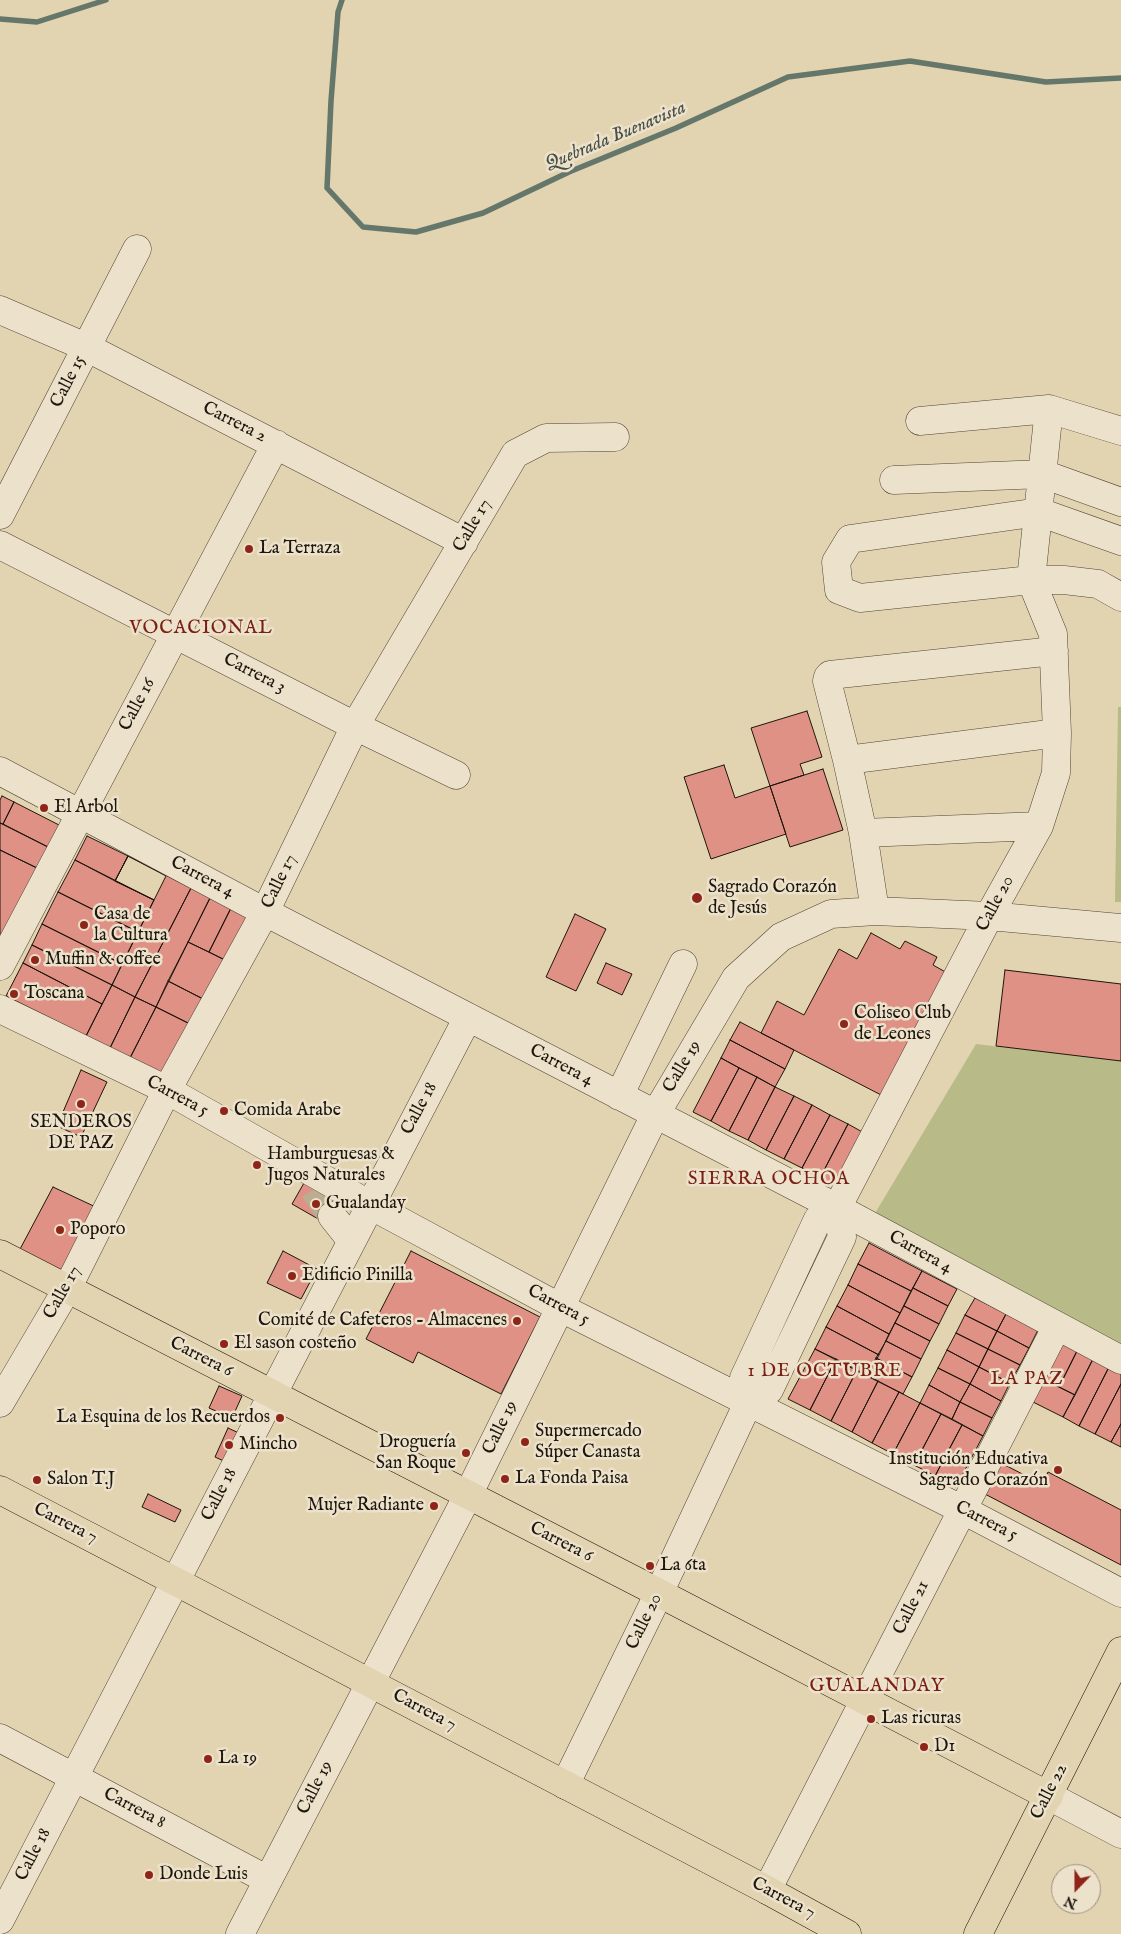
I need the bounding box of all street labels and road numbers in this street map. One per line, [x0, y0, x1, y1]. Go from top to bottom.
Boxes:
street label: Calle 15 [47, 352, 91, 412]
street label: Carrera 2 [198, 398, 270, 448]
street label: Calle 17 [449, 496, 497, 556]
street label: Carrera 3 [219, 649, 289, 699]
street label: Calle 16 [115, 675, 161, 735]
street label: Calle 17 [258, 851, 302, 913]
street label: Carrera 4 [166, 852, 238, 904]
street label: Calle 20 [972, 872, 1020, 936]
street label: Calle 19 [659, 1037, 707, 1097]
street label: Carrera 4 [525, 1040, 597, 1092]
street label: Carrera 5 [142, 1072, 212, 1122]
street label: Calle 18 [397, 1079, 443, 1139]
street label: Carrera 4 [884, 1227, 956, 1279]
street label: Calle 17 [40, 1263, 86, 1323]
street label: Carrera 5 [523, 1281, 593, 1331]
street label: Carrera 6 [166, 1333, 236, 1383]
street label: Calle 19 [479, 1398, 523, 1458]
street label: Calle 18 [198, 1465, 242, 1525]
street label: Carrera 5 [951, 1497, 1021, 1547]
street label: Carrera 7 [29, 1499, 101, 1549]
street label: Carrera 6 [526, 1518, 596, 1568]
street label: Calle 21 [889, 1577, 935, 1639]
street label: Calle 20 [622, 1590, 668, 1654]
street label: Carrera 7 [389, 1685, 459, 1737]
street label: Calle 19 [293, 1758, 339, 1818]
street label: Calle 22 [1027, 1761, 1073, 1823]
street label: Carrera 8 [99, 1784, 169, 1834]
street label: Calle 18 [12, 1825, 56, 1885]
street label: Carrera 7 [748, 1873, 818, 1925]

